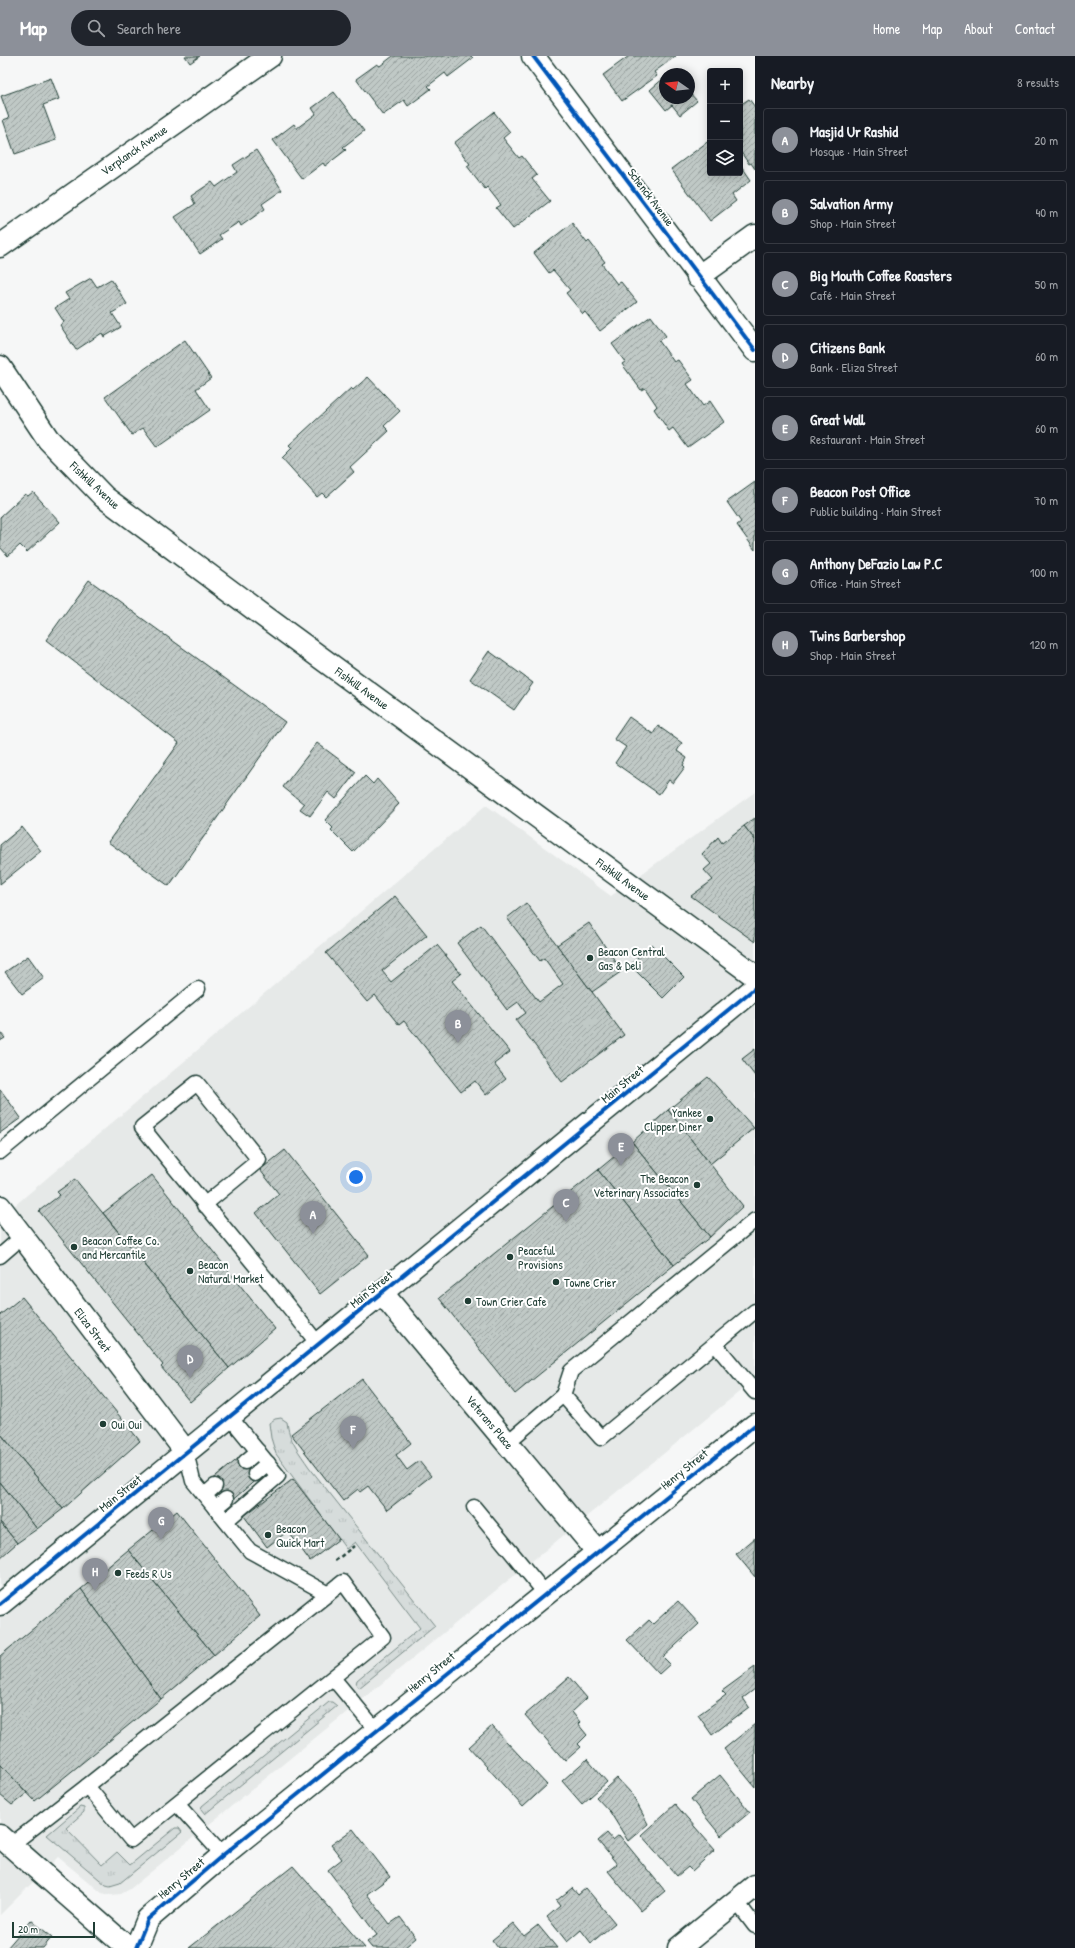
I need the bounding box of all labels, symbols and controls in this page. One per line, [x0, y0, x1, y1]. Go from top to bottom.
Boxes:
search box [71, 10, 351, 46]
text: Map [20, 15, 47, 41]
icon: search [85, 17, 107, 39]
text: Search here [117, 18, 181, 39]
text: Home [873, 19, 900, 38]
text: Map [922, 19, 942, 38]
text: About [964, 19, 993, 38]
text: Contact [1015, 19, 1055, 38]
north arrow [659, 68, 695, 104]
map controls [707, 68, 743, 176]
button: + [707, 68, 743, 104]
text: Nearby [771, 71, 814, 94]
text: 8 results [1017, 73, 1059, 91]
button: − [707, 104, 743, 140]
street label: Verplanck Avenue [97, 121, 171, 179]
text: Masjid Ur Rashid [810, 121, 898, 142]
text: A [782, 131, 788, 149]
text: 20 m [1034, 131, 1058, 149]
button: layers [707, 140, 743, 176]
text: Mosque · Main Street [810, 142, 908, 160]
street label: Schenck Avenue [624, 165, 678, 230]
text: Salvation Army [810, 193, 893, 214]
text: B [782, 203, 788, 221]
text: 40 m [1035, 203, 1058, 221]
text: Shop · Main Street [810, 214, 896, 232]
text: Big Mouth Coffee Roasters [810, 265, 952, 286]
text: C [781, 275, 789, 293]
text: 50 m [1035, 275, 1058, 293]
text: Café · Main Street [810, 286, 896, 304]
text: Citizens Bank [810, 337, 885, 358]
text: D [782, 347, 788, 365]
text: 60 m [1035, 347, 1058, 365]
text: Bank · Eliza Street [810, 358, 898, 376]
text: Great Wall [810, 409, 865, 430]
text: E [782, 419, 788, 437]
text: 60 m [1035, 419, 1058, 437]
text: Restaurant · Main Street [810, 430, 925, 448]
street label: Fishkill Avenue [65, 457, 124, 513]
text: Beacon Post Office [810, 481, 911, 502]
text: F [783, 491, 787, 509]
text: 70 m [1034, 491, 1058, 509]
text: Public building · Main Street [810, 502, 941, 520]
text: Anthony DeFazio Law P.C [810, 553, 943, 574]
text: G [782, 563, 788, 581]
text: 100 m [1030, 563, 1058, 581]
text: Office · Main Street [810, 574, 901, 592]
text: Twins Barbershop [810, 625, 905, 646]
text: H [782, 635, 788, 653]
text: 120 m [1030, 635, 1058, 653]
text: Shop · Main Street [810, 646, 896, 664]
street label: Fishkill Avenue [331, 662, 393, 713]
street label: Fishkill Avenue [592, 853, 654, 904]
place label: Beacon Central Gas & Deli [598, 943, 665, 974]
marker: Beacon Central Gas & Deli [585, 953, 595, 963]
pin: B [445, 1010, 471, 1043]
street label: Main Street [597, 1061, 648, 1107]
place label: Yankee Clipper Diner [644, 1104, 702, 1135]
marker: Yankee Clipper Diner [705, 1114, 715, 1124]
pin: E [608, 1133, 634, 1166]
your location [346, 1167, 366, 1187]
place label: The Beacon Veterinary Associates [593, 1170, 689, 1201]
marker: The Beacon Veterinary Associates [692, 1180, 702, 1190]
pin: C [553, 1189, 579, 1222]
pin: A [300, 1201, 326, 1234]
place label: Beacon Coffee Co. and Mercantile [82, 1232, 159, 1263]
marker: Beacon Coffee Co. and Mercantile [69, 1242, 79, 1252]
place label: Peaceful Provisions [518, 1242, 563, 1273]
marker: Peaceful Provisions [505, 1252, 515, 1262]
place label: Beacon Natural Market [198, 1256, 265, 1287]
marker: Beacon Natural Market [185, 1266, 195, 1276]
street label: Main Street [346, 1266, 397, 1312]
place label: Towne Crier [564, 1274, 617, 1291]
marker: Towne Crier [551, 1277, 561, 1287]
place label: Town Crier Cafe [476, 1293, 547, 1310]
marker: Town Crier Cafe [463, 1296, 473, 1306]
street label: Eliza Street [71, 1304, 116, 1356]
pin: D [177, 1345, 203, 1378]
street label: Veterans Place [462, 1391, 518, 1453]
place label: Oui Oui [111, 1416, 142, 1433]
pin: F [340, 1416, 366, 1449]
marker: Oui Oui [98, 1419, 108, 1429]
street label: Henry Street [657, 1444, 712, 1493]
street label: Main Street [95, 1470, 146, 1516]
pin: G [148, 1507, 174, 1540]
place label: Beacon Quick Mart [276, 1520, 325, 1551]
marker: Beacon Quick Mart [263, 1530, 273, 1540]
pin: H [82, 1558, 108, 1591]
place label: Feeds R Us [125, 1565, 172, 1582]
marker: Feeds R Us [113, 1568, 123, 1578]
street label: Henry Street [404, 1647, 459, 1696]
street label: Henry Street [154, 1853, 209, 1903]
scale bar [12, 1920, 95, 1939]
text: 20 m [18, 1922, 38, 1936]

